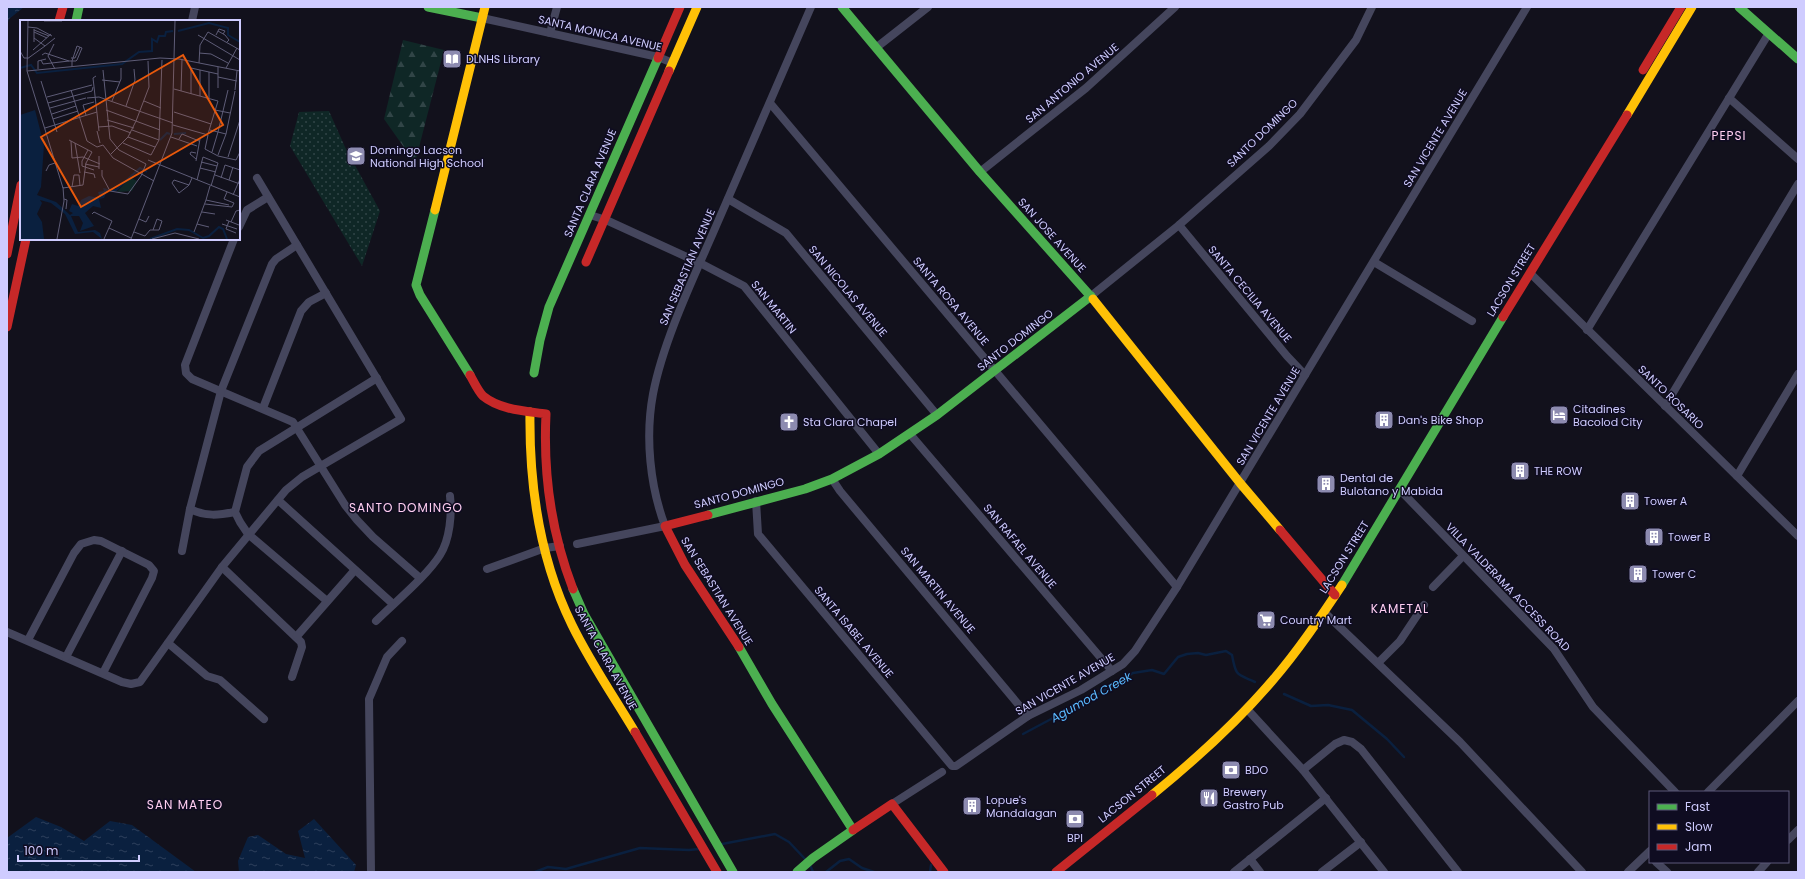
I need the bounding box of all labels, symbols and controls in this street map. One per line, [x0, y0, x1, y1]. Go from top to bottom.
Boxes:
street label: SANTA MONICA AVENUE [537, 11, 663, 55]
inset map [20, 20, 240, 240]
street label: SAN ANTONIO AVENUE [1022, 39, 1122, 127]
library icon: DLNHS Library [441, 48, 463, 70]
place label: DLNHS Library [466, 51, 541, 67]
street label: SAN VICENTE AVENUE [1399, 86, 1471, 190]
street label: SANTO DOMINGO [1223, 95, 1301, 171]
street label: SANTA CLARA AVENUE [560, 126, 620, 240]
district label: PEPSI [1711, 127, 1747, 144]
place label: Domingo Lacson National High School [370, 142, 484, 171]
school or university icon: Domingo Lacson National High School [345, 145, 367, 167]
street label: SAN JOSE AVENUE [1014, 194, 1090, 276]
street label: SAN SEBASTIAN AVENUE [655, 206, 719, 328]
street label: LACSON STREET [1483, 240, 1539, 320]
street label: SAN NICOLAS AVENUE [805, 242, 891, 340]
street label: SANTA CECILIA AVENUE [1205, 242, 1295, 346]
street label: SANTA ROSA AVENUE [909, 253, 993, 349]
street label: SAN MARTIN [747, 277, 801, 337]
street label: SANTO DOMINGO [974, 305, 1057, 375]
street label: SANTO ROSARIO [1634, 361, 1708, 433]
street label: SAN VICENTE AVENUE [1232, 364, 1304, 468]
place label: Citadines Bacolod City [1573, 401, 1643, 430]
hotel icon: Citadines Bacolod City [1548, 404, 1570, 426]
building icon: Dan's Bike Shop [1373, 409, 1395, 431]
church icon: Sta Clara Chapel [778, 411, 800, 433]
place label: Dan's Bike Shop [1398, 412, 1484, 428]
place label: Sta Clara Chapel [803, 414, 897, 430]
building icon: THE ROW [1509, 460, 1531, 482]
place label: THE ROW [1534, 463, 1582, 479]
place label: Dental de Bulotano y Mabida [1340, 470, 1443, 499]
street label: SANTO DOMINGO [692, 473, 786, 513]
building icon: Dental de Bulotano y Mabida [1315, 473, 1337, 495]
building icon: Tower A [1619, 490, 1641, 512]
place label: Tower A [1644, 493, 1688, 509]
district label: SANTO DOMINGO [349, 499, 463, 516]
street label: SAN RAFAEL AVENUE [980, 500, 1060, 592]
street label: LACSON STREET [1315, 518, 1373, 596]
street label: VILLA VALDERAMA ACCESS ROAD [1442, 519, 1574, 655]
building icon: Tower B [1643, 526, 1665, 548]
place label: Tower B [1668, 529, 1711, 545]
street label: SAN SEBASTIAN AVENUE [677, 534, 757, 648]
street label: SAN MARTIN AVENUE [897, 543, 979, 637]
building icon: Tower C [1627, 563, 1649, 585]
place label: Tower C [1652, 566, 1696, 582]
street label: SANTA ISABEL AVENUE [811, 582, 897, 682]
district label: KAMETAL [1371, 600, 1429, 617]
street label: SANTA CLARA AVENUE [571, 603, 641, 713]
supermarket icon: Country Mart [1255, 609, 1277, 631]
place label: Country Mart [1280, 612, 1352, 628]
street label: SAN VICENTE AVENUE [1012, 649, 1118, 719]
water label: Agumod Creek [1046, 667, 1135, 727]
bank icon: BDO [1220, 759, 1242, 781]
street label: LACSON STREET [1095, 762, 1169, 826]
place label: BDO [1245, 762, 1269, 778]
place label: Brewery Gastro Pub [1223, 784, 1284, 813]
restaurant icon: Brewery Gastro Pub [1198, 787, 1220, 809]
legend [1649, 791, 1789, 863]
place label: Lopue's Mandalagan [986, 792, 1057, 821]
building icon: Lopue's Mandalagan [961, 795, 983, 817]
district label: SAN MATEO [147, 796, 223, 813]
text: Fast [1685, 798, 1710, 815]
bank icon: BPI [1064, 808, 1086, 830]
text: Slow [1685, 818, 1713, 835]
place label: BPI [1067, 830, 1083, 846]
scale bar [18, 837, 139, 863]
text: Jam [1685, 838, 1712, 855]
text: 100 m [24, 842, 58, 859]

